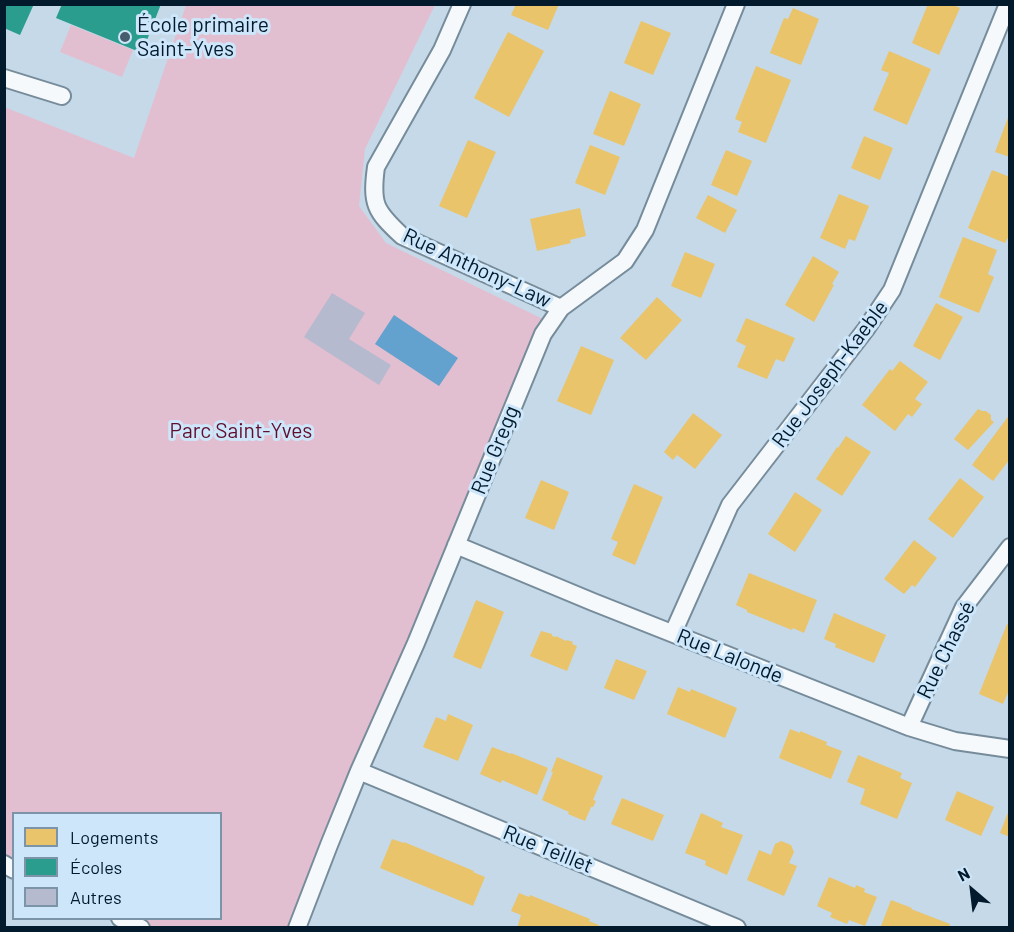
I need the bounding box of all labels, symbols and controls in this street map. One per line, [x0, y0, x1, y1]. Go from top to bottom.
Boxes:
place label: École primaire Saint-Yves [137, 12, 269, 62]
marker: École primaire Saint-Yves [118, 30, 132, 44]
street label: Rue Anthony-Law [399, 223, 555, 313]
street label: Rue Joseph-Kaeble [766, 295, 894, 453]
street label: Rue Gregg [466, 402, 524, 498]
park label: Parc Saint-Yves [170, 418, 312, 444]
street label: Rue Chassé [912, 597, 980, 703]
street label: Rue Lalonde [673, 623, 787, 689]
legend [12, 812, 222, 920]
street label: Rue Teillet [499, 820, 597, 878]
text: Logements [70, 826, 159, 848]
text: Écoles [70, 856, 122, 878]
north arrow [942, 860, 1002, 920]
text: N [954, 863, 972, 885]
text: Autres [70, 886, 122, 908]

